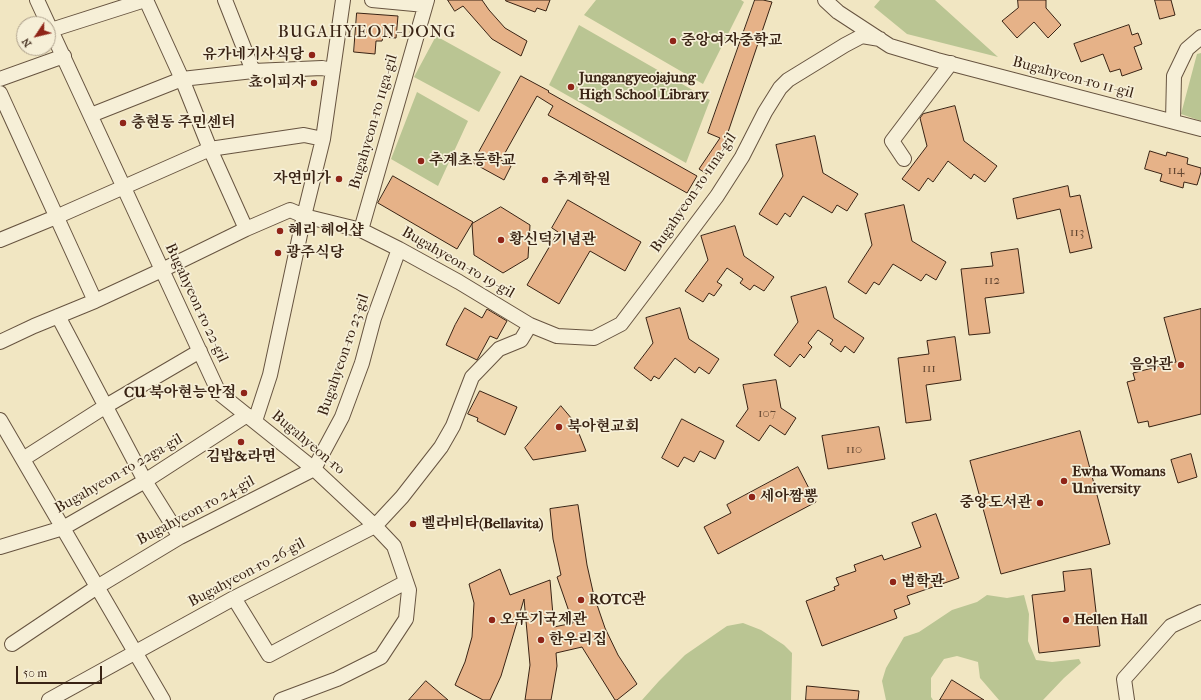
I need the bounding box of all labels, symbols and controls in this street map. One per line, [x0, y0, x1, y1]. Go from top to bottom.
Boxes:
north arrow [16, 16, 56, 56]
district label: BUGAHYEON-DONG [278, 23, 456, 43]
place label: 중앙여자중학교 [681, 32, 782, 50]
text: N [19, 35, 34, 50]
marker: 중앙여자중학교 [668, 36, 678, 46]
place label: 유가네기사식당 [203, 46, 304, 64]
marker: 유가네기사식당 [307, 50, 317, 60]
street label: Bugahyeon-ro 11ga-gil [346, 52, 402, 192]
street label: Bugahyeon-ro 11-gil [1010, 53, 1136, 103]
place label: Jungangyeojajung High School Library [579, 69, 709, 104]
place label: 쵸이피자 [248, 74, 306, 92]
marker: 쵸이피자 [309, 78, 319, 88]
marker: Jungangyeojajung High School Library [566, 82, 576, 92]
place label: 충현동 주민센터 [131, 114, 236, 132]
marker: 충현동 주민센터 [118, 118, 128, 128]
street label: Bugahyeon-ro 11na-gil [647, 130, 741, 256]
place label: 추계초등학교 [429, 152, 516, 170]
marker: 추계초등학교 [416, 156, 426, 166]
house number: 114 [1168, 163, 1184, 179]
place label: 자연미가 [273, 170, 331, 188]
place label: 추계학원 [553, 171, 611, 189]
marker: 자연미가 [334, 174, 344, 184]
marker: 추계학원 [540, 175, 550, 185]
place label: 혜리 헤어샵 [288, 222, 364, 240]
street label: Bugahyeon-ro 19-gil [398, 223, 518, 303]
house number: 113 [1070, 225, 1084, 241]
marker: 혜리 헤어샵 [275, 226, 285, 236]
place label: 황신덕기념관 [509, 231, 596, 249]
marker: 황신덕기념관 [496, 235, 506, 245]
street label: Bugahyeon-ro 22-gil [161, 241, 231, 365]
place label: 광주식당 [286, 244, 344, 262]
marker: 광주식당 [273, 248, 283, 258]
house number: 112 [984, 273, 1000, 289]
street label: Bugahyeon-ro 23-gil [315, 292, 373, 418]
place label: 음악관 [1130, 356, 1173, 374]
marker: 음악관 [1176, 360, 1186, 370]
house number: 111 [922, 361, 936, 377]
place label: CU 북아현능안점 [124, 384, 236, 402]
marker: CU 북아현능안점 [239, 388, 249, 398]
house number: 107 [758, 406, 776, 422]
street label: Bugahyeon-ro [268, 407, 348, 479]
place label: 북아현교회 [567, 418, 639, 436]
marker: 북아현교회 [554, 422, 564, 432]
street label: Bugahyeon-ro 22ga-gil [52, 430, 186, 518]
marker: 김밥&라면 [236, 437, 246, 447]
house number: 110 [846, 442, 862, 458]
place label: 김밥&라면 [206, 448, 276, 466]
place label: Ewha Womans University [1072, 463, 1165, 498]
street label: Bugahyeon-ro 24-gil [134, 472, 258, 550]
marker: Ewha Womans University [1059, 476, 1069, 486]
place label: 세아짬뽕 [760, 488, 818, 506]
marker: 세아짬뽕 [747, 492, 757, 502]
place label: 중앙도서관 [960, 494, 1032, 512]
marker: 중앙도서관 [1035, 498, 1045, 508]
place label: 벨라비타(Bellavita) [421, 515, 544, 533]
marker: 벨라비타(Bellavita) [408, 519, 418, 529]
street label: Bugahyeon-ro 26-gil [185, 535, 309, 611]
place label: 법학관 [901, 573, 944, 591]
marker: 법학관 [888, 577, 898, 587]
place label: ROTC관 [589, 591, 646, 609]
marker: ROTC관 [576, 595, 586, 605]
place label: 오뚜기국제관 [500, 611, 587, 629]
place label: Hellen Hall [1074, 611, 1148, 629]
marker: 오뚜기국제관 [487, 615, 497, 625]
marker: Hellen Hall [1061, 615, 1071, 625]
place label: 한우리집 [549, 631, 607, 649]
marker: 한우리집 [536, 635, 546, 645]
scale bar [18, 658, 104, 684]
text: 50 m [23, 666, 47, 680]

